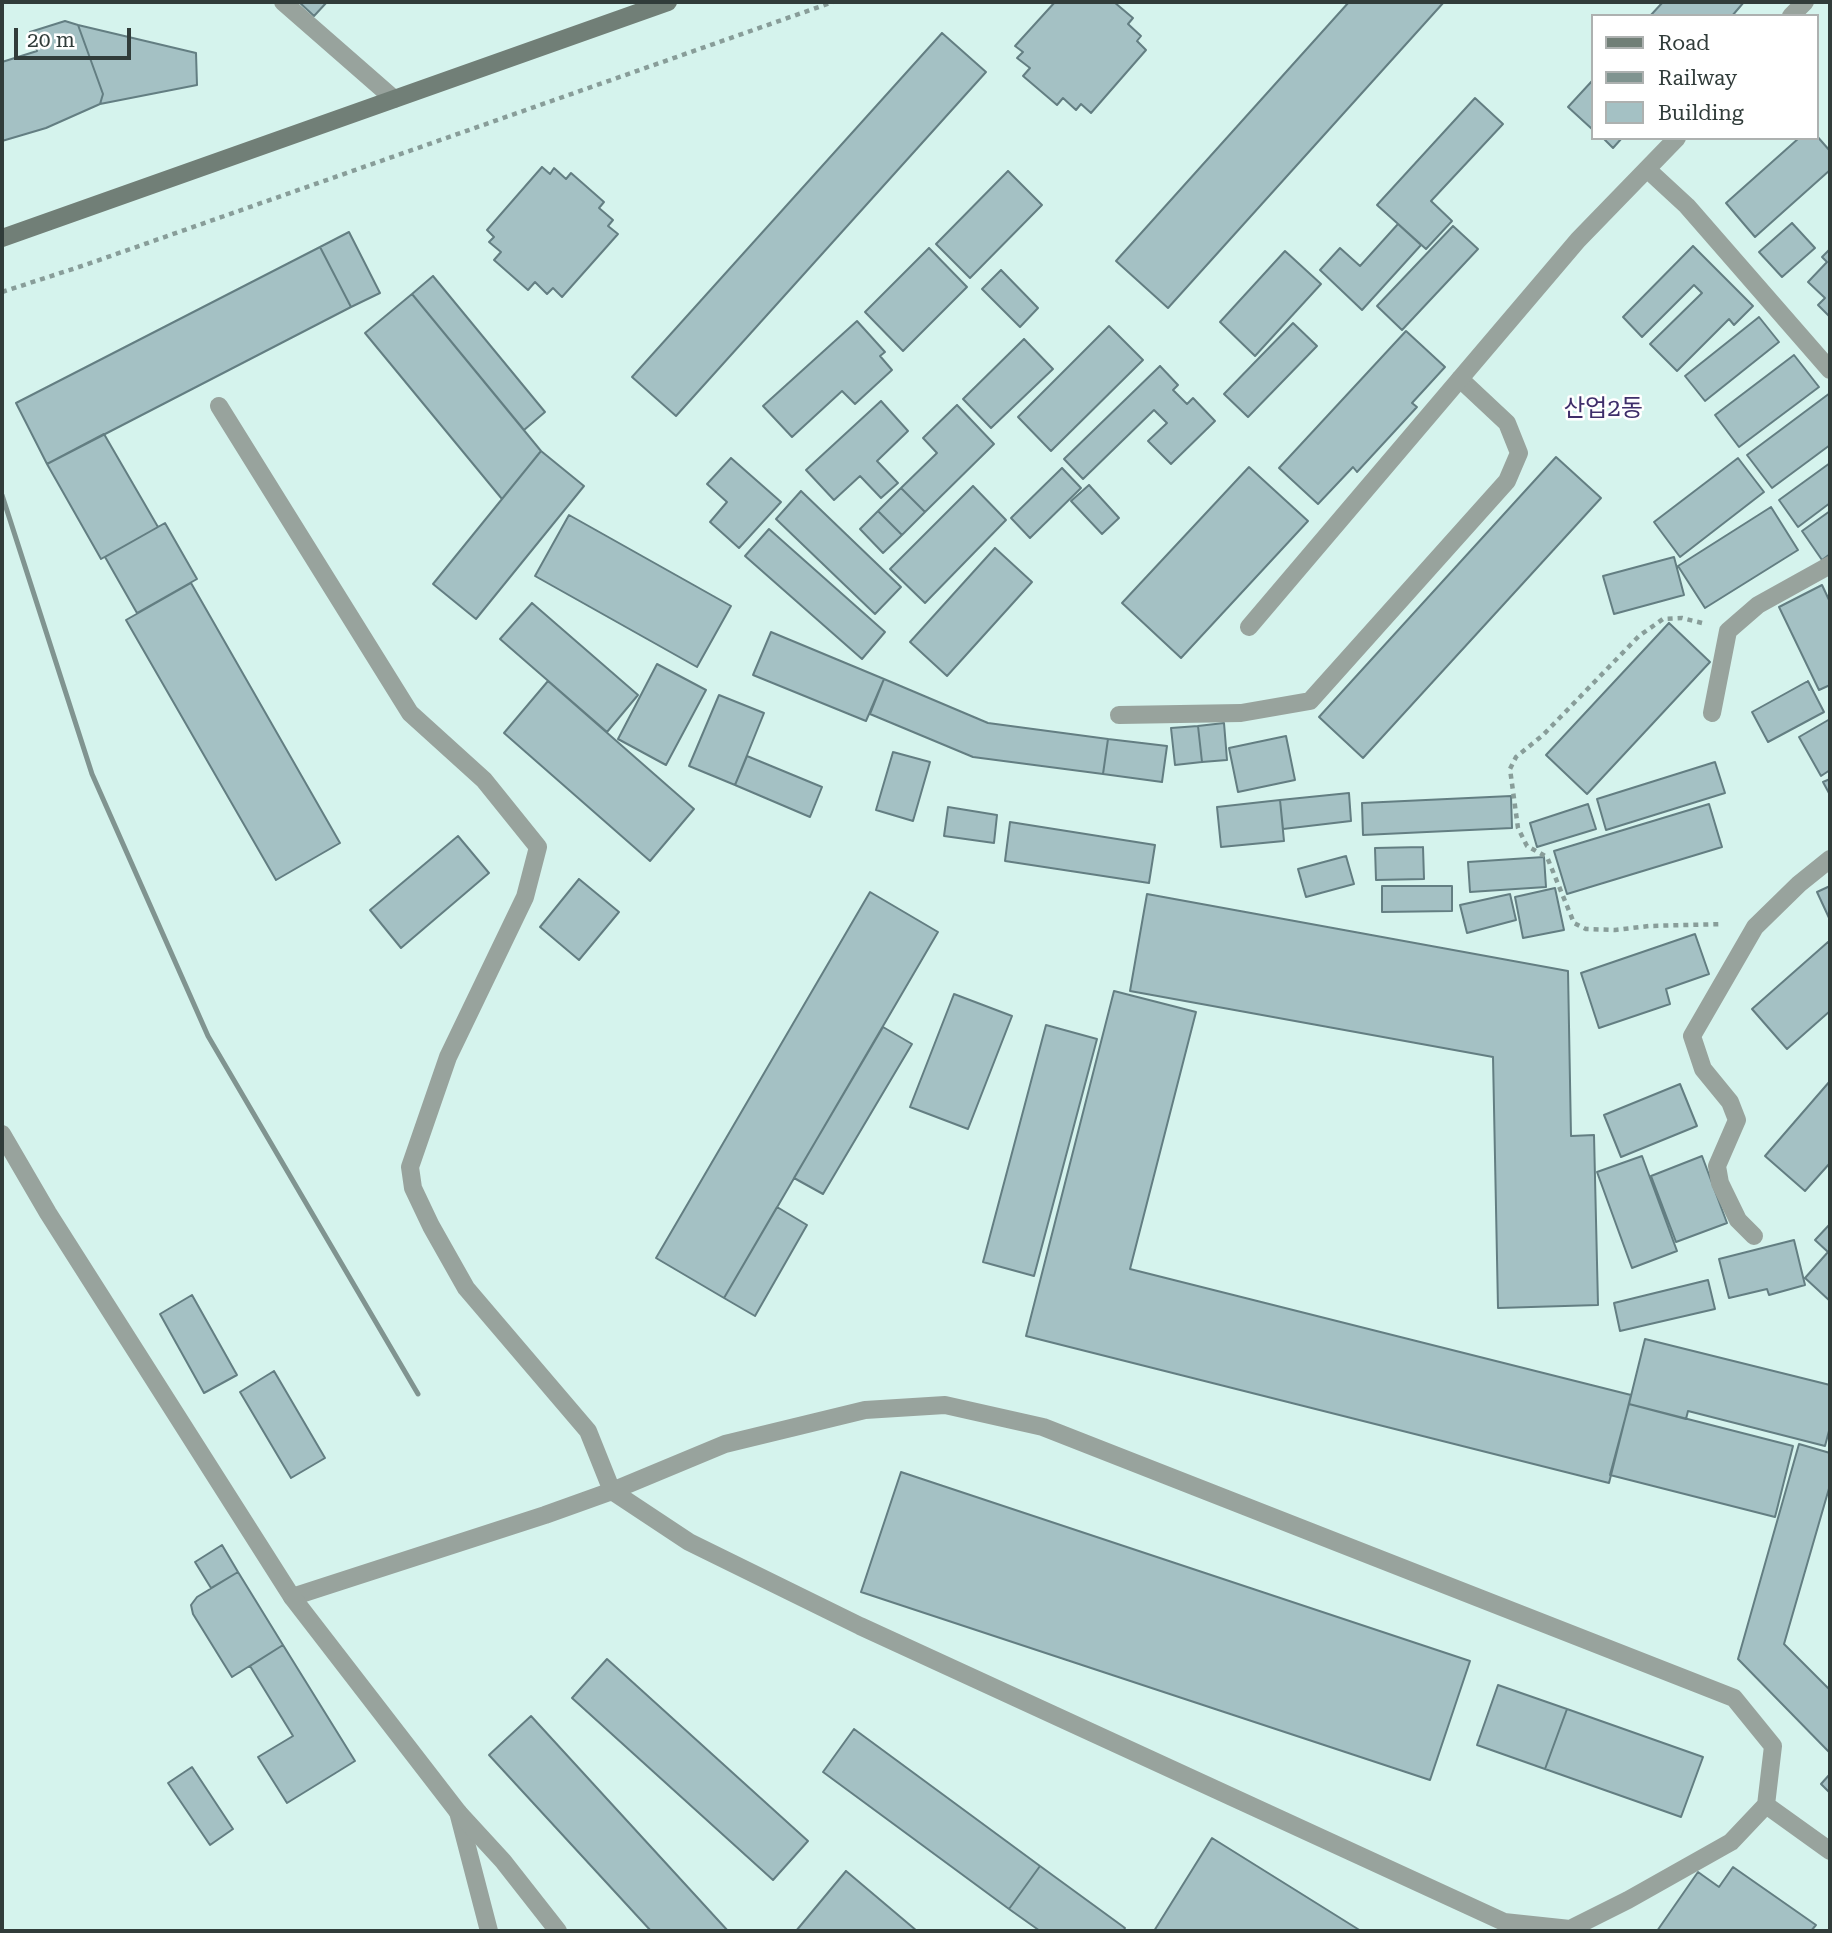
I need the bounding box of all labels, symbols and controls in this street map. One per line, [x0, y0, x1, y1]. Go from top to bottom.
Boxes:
scale bar [18, 14, 135, 58]
legend [1590, 14, 1818, 140]
text: 20 m [27, 28, 75, 52]
text: Road [1658, 31, 1710, 55]
text: Railway [1658, 66, 1737, 90]
text: Building [1658, 101, 1744, 125]
district label: 산업2동 [1563, 395, 1643, 423]

